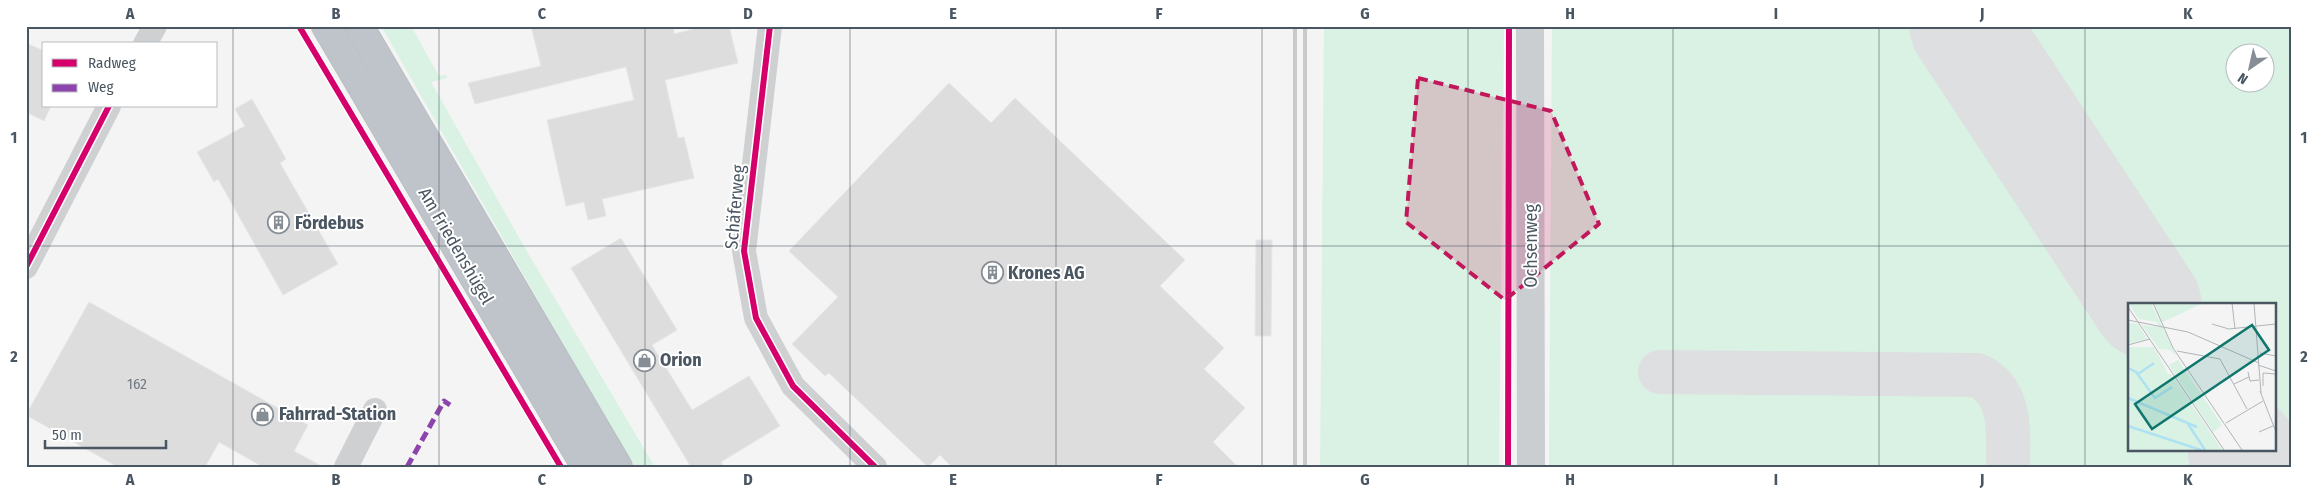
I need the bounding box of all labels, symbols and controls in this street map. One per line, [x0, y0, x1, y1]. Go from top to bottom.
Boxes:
text: A [125, 4, 135, 23]
text: B [332, 4, 341, 23]
text: C [538, 4, 547, 23]
text: D [743, 4, 753, 23]
text: E [949, 4, 957, 23]
text: F [1155, 4, 1163, 23]
text: G [1360, 4, 1370, 23]
text: H [1565, 4, 1575, 23]
text: I [1774, 4, 1778, 23]
text: J [1979, 4, 1984, 23]
text: K [2183, 4, 2193, 23]
legend [42, 42, 218, 108]
north arrow [2226, 42, 2276, 92]
text: Radweg [88, 54, 136, 72]
text: N [2235, 69, 2251, 88]
text: Weg [88, 78, 114, 96]
text: 1 [11, 128, 17, 147]
text: 1 [2301, 128, 2307, 147]
street label: Schäferweg [720, 163, 750, 250]
street label: Am Friedenshügel [414, 184, 498, 308]
street label: Ochsenweg [1520, 204, 1542, 288]
building icon: Fördebus [267, 211, 291, 235]
place label: Fördebus [295, 212, 364, 234]
building icon: Krones AG [980, 261, 1004, 285]
place label: Krones AG [1008, 262, 1085, 284]
inset map [2128, 303, 2276, 450]
text: 2 [9, 347, 18, 366]
text: 2 [2299, 347, 2308, 366]
shop icon: Orion [632, 348, 656, 372]
place label: Orion [660, 349, 702, 371]
house number: 162 [127, 375, 147, 393]
shop icon: Fahrrad-Station [251, 402, 275, 426]
place label: Fahrrad-Station [279, 403, 396, 425]
scale bar [45, 418, 166, 450]
text: 50 m [52, 426, 82, 444]
text: A [125, 470, 135, 489]
text: B [332, 470, 341, 489]
text: C [538, 470, 547, 489]
text: D [743, 470, 753, 489]
text: E [949, 470, 957, 489]
text: F [1155, 470, 1163, 489]
text: G [1360, 470, 1370, 489]
text: H [1565, 470, 1575, 489]
text: I [1774, 470, 1778, 489]
text: J [1979, 470, 1984, 489]
text: K [2183, 470, 2193, 489]

